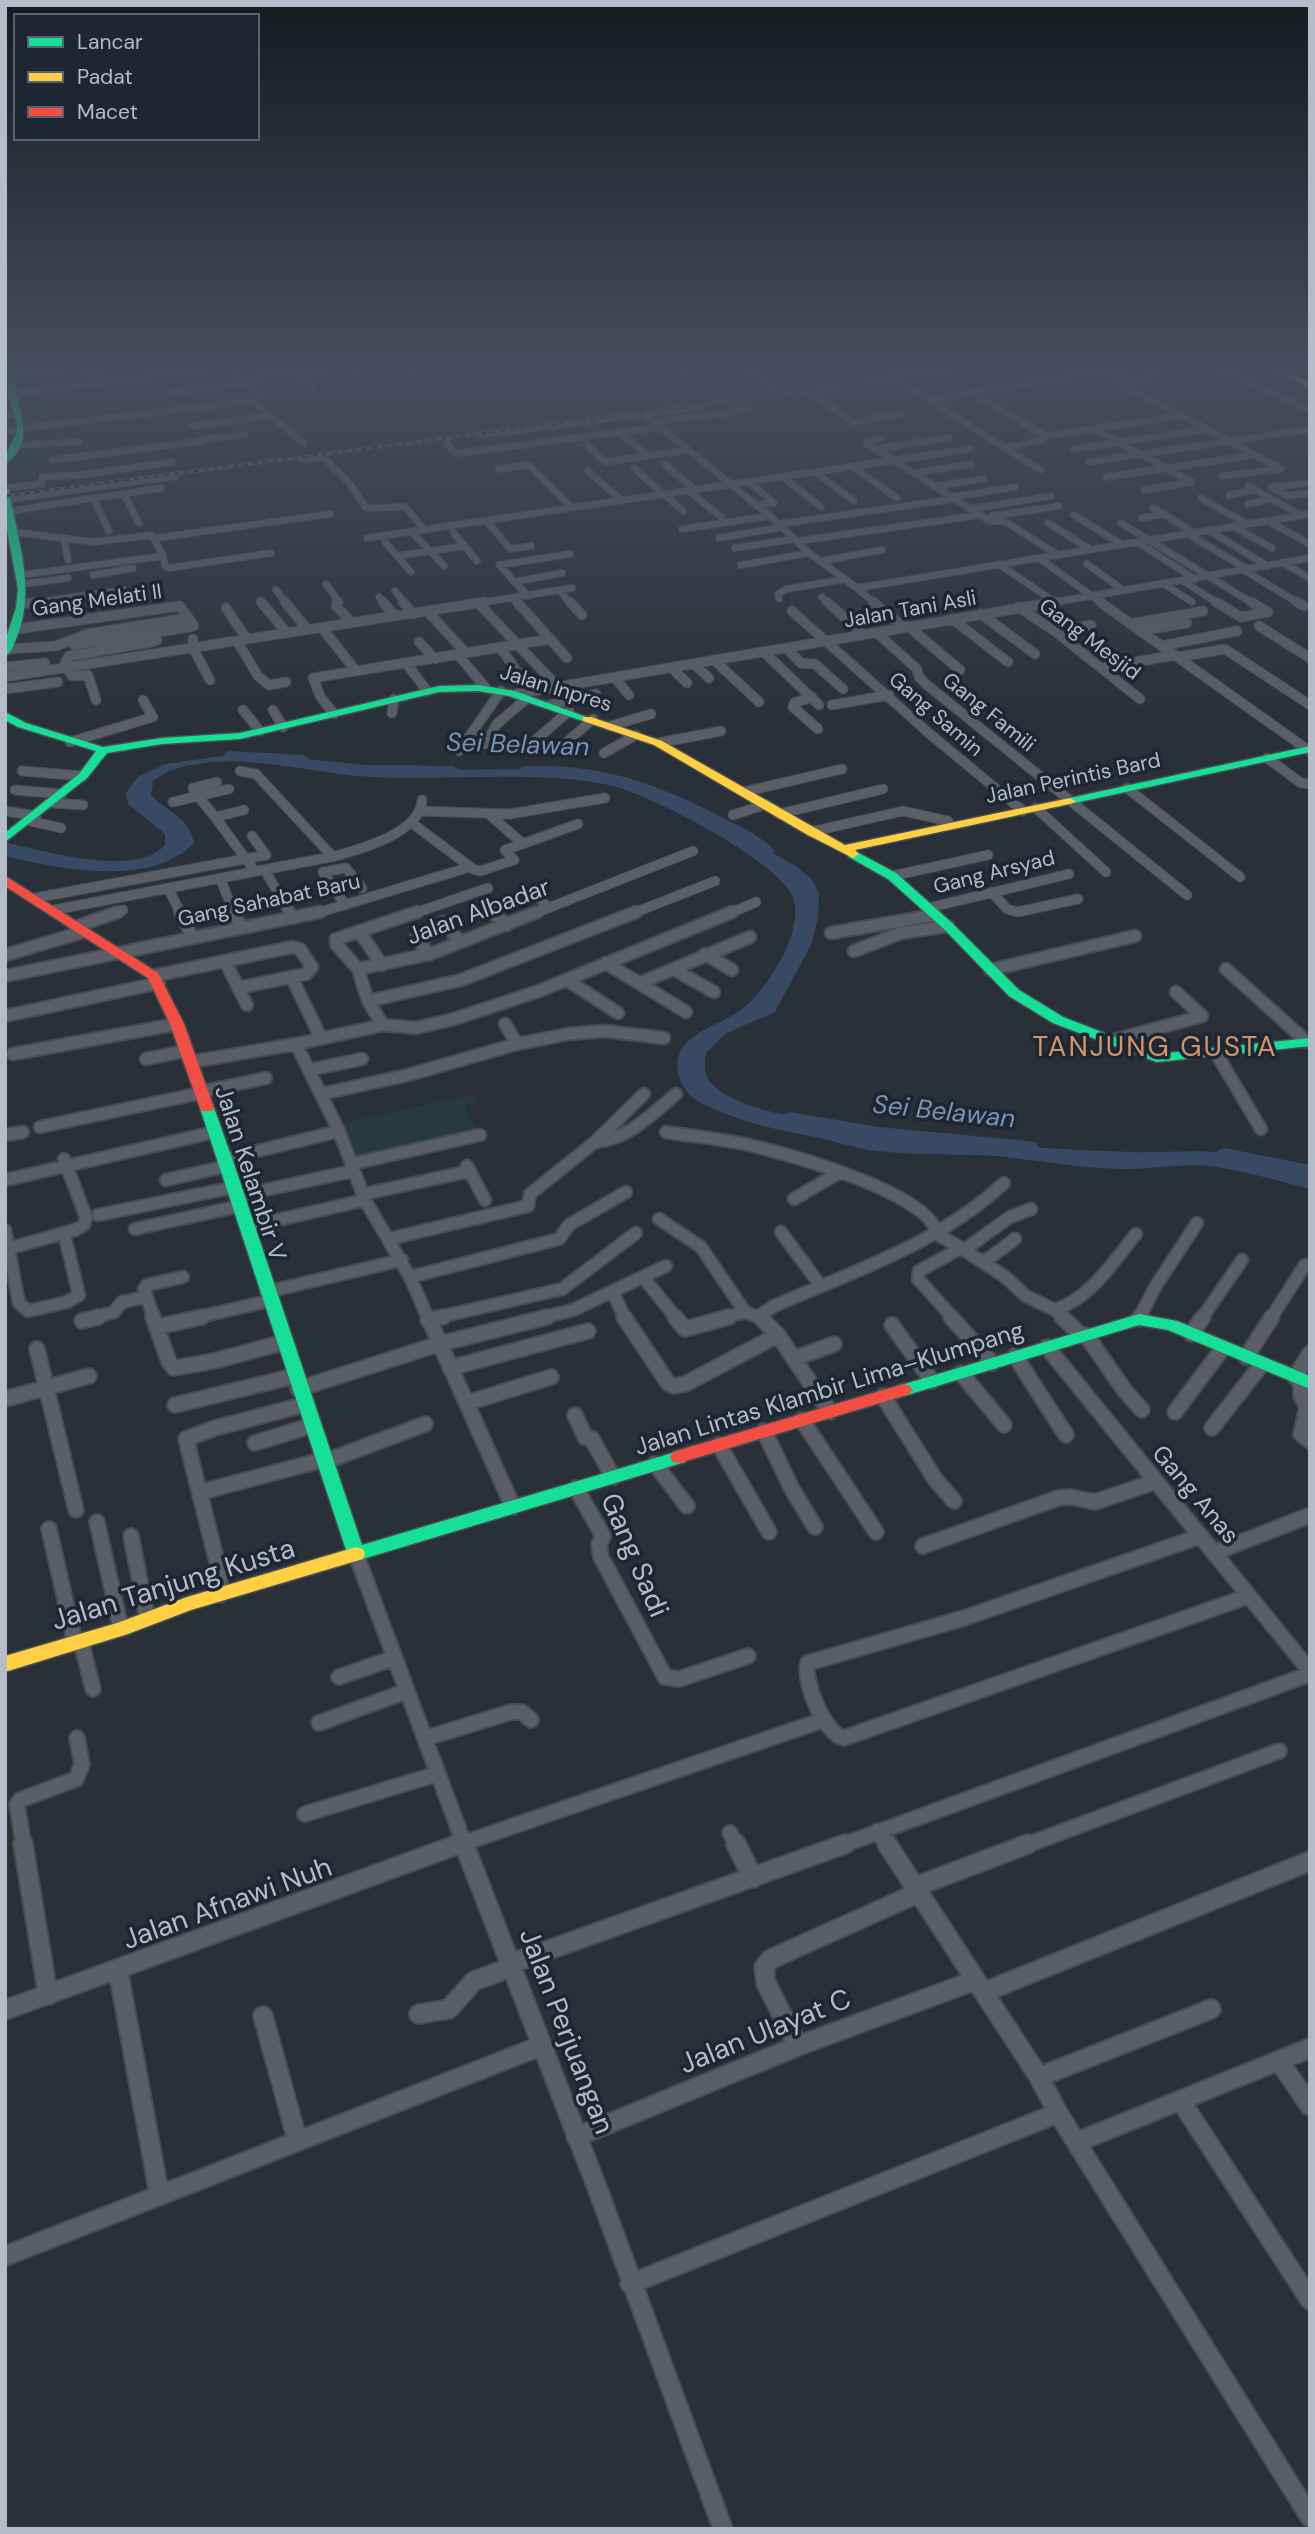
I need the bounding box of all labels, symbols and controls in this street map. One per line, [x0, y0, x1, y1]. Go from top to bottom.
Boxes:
legend [14, 14, 259, 140]
text: Lancar [77, 28, 143, 56]
text: Padat [77, 63, 133, 91]
text: Macet [77, 98, 138, 126]
street label: Gang Melati II [30, 577, 164, 623]
street label: Jalan Tani Asli [841, 584, 979, 634]
street label: Gang Mesjid [1034, 592, 1146, 686]
street label: Jalan Inpres [497, 658, 615, 718]
street label: Gang Samin [883, 665, 989, 763]
street label: Gang Famili [937, 666, 1041, 758]
water label: Sei Belawan [446, 725, 590, 763]
street label: Jalan Perintis Bard [983, 746, 1163, 810]
street label: Gang Arsyad [930, 843, 1058, 901]
street label: Gang Sahabat Baru [175, 867, 363, 933]
street label: Jalan Albadar [402, 871, 554, 951]
district label: TANJUNG GUSTA [1032, 1028, 1278, 1065]
street label: Jalan Kelambir V [208, 1081, 294, 1265]
water label: Sei Belawan [871, 1087, 1017, 1135]
street label: Jalan Lintas Klambir Lima–Klumpang [631, 1314, 1027, 1462]
street label: Gang Anas [1146, 1438, 1246, 1550]
street label: Gang Sadi [592, 1487, 678, 1623]
street label: Jalan Tanjung Kusta [47, 1529, 299, 1639]
street label: Jalan Afnawi Nuh [117, 1848, 337, 1958]
street label: Jalan Perjuangan [511, 1923, 623, 2139]
street label: Jalan Ulayat C [674, 1980, 856, 2082]

